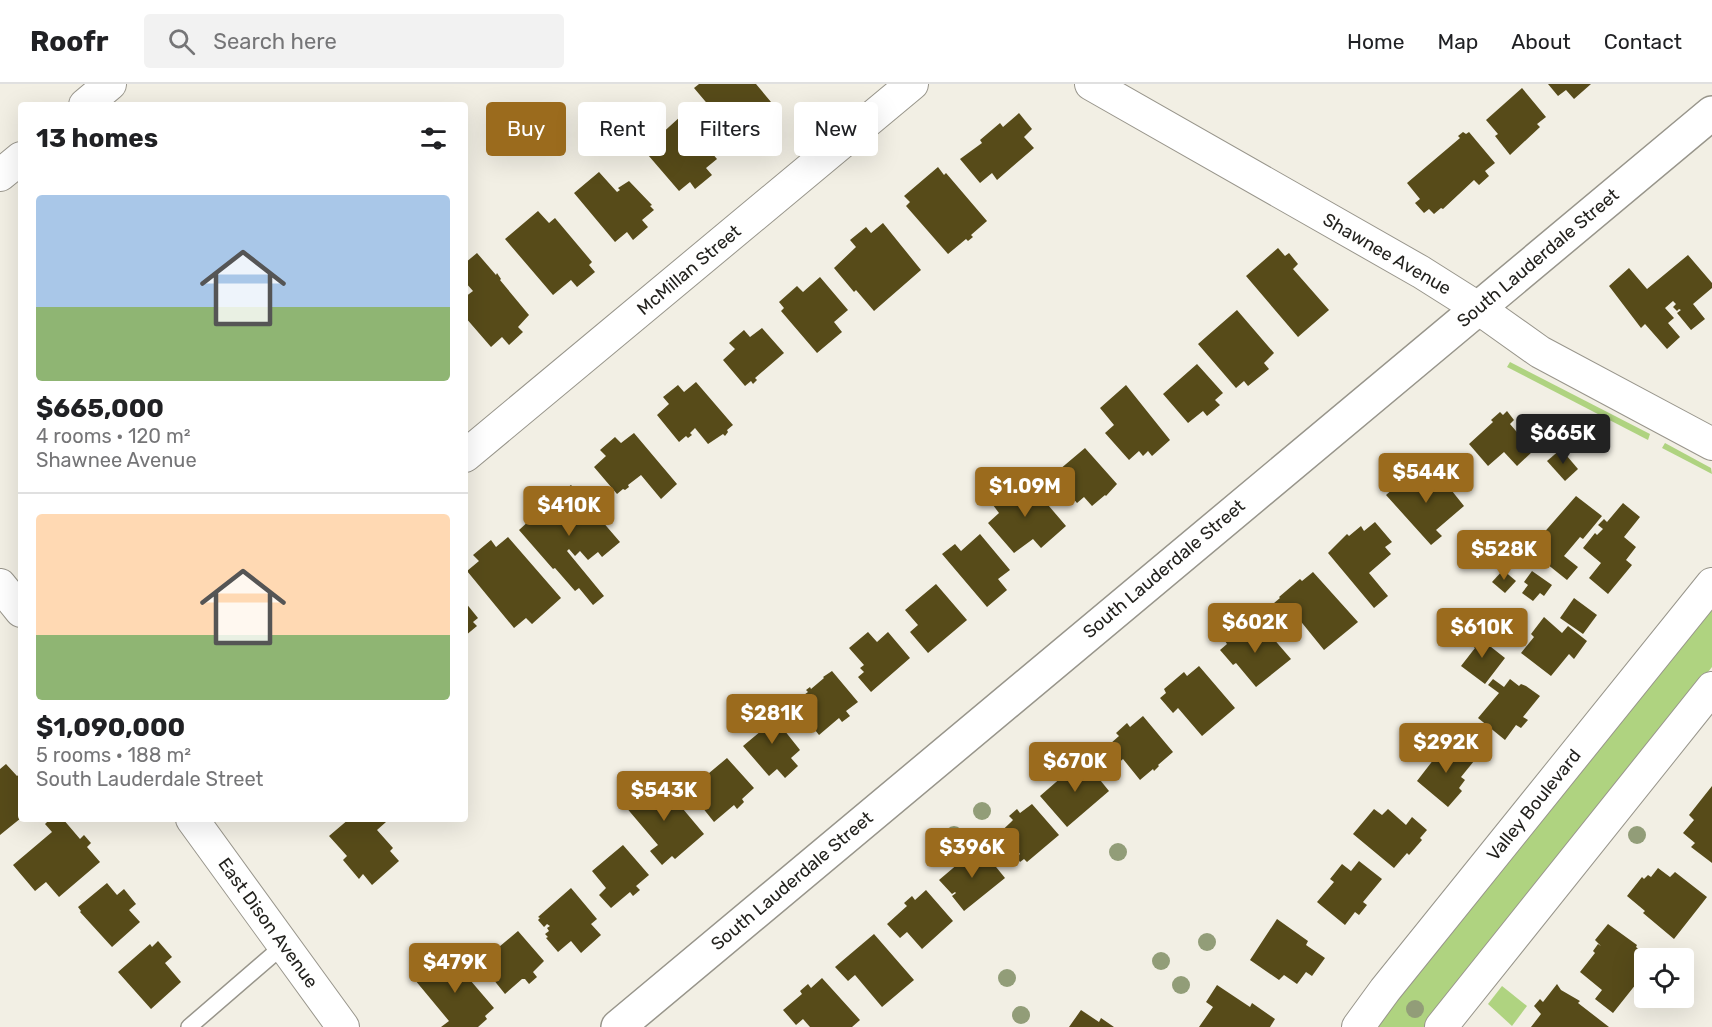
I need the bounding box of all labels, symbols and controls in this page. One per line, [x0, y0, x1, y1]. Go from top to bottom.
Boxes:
search box [144, 14, 564, 68]
text: Roofr [30, 25, 108, 58]
icon: search [165, 25, 198, 58]
text: Search here [213, 28, 337, 55]
text: Home [1347, 29, 1404, 54]
text: Map [1437, 29, 1478, 54]
text: About [1511, 29, 1571, 54]
text: Contact [1604, 29, 1682, 54]
chip: Buy [486, 102, 566, 156]
chip: Rent [578, 102, 666, 156]
chip: Filters [678, 102, 782, 156]
chip: New [794, 102, 878, 156]
icon: filters [417, 122, 450, 155]
text: 13 homes [36, 123, 158, 154]
street label: South Lauderdale Street [1453, 184, 1623, 332]
street label: Shawnee Avenue [1319, 208, 1455, 300]
street label: McMillan Street [633, 220, 745, 320]
icon: home [189, 234, 297, 342]
text: $665,000 [36, 393, 164, 424]
pin: $665K [1521, 414, 1605, 465]
text: $665K [1530, 421, 1596, 445]
text: 4 rooms · 120 m² [36, 424, 191, 448]
text: Shawnee Avenue [36, 448, 197, 472]
pin: $544K [1384, 453, 1468, 504]
text: $544K [1393, 460, 1459, 484]
pin: $1.09M [976, 467, 1074, 518]
text: $1.09M [989, 474, 1061, 498]
pin: $410K [527, 486, 611, 537]
text: $410K [537, 493, 601, 517]
street label: South Lauderdale Street [1079, 495, 1249, 643]
pin: $528K [1462, 530, 1546, 581]
text: $528K [1471, 537, 1537, 561]
icon: home [189, 553, 297, 661]
pin: $602K [1213, 603, 1297, 654]
pin: $610K [1440, 608, 1524, 659]
text: $602K [1222, 610, 1288, 634]
text: $610K [1451, 615, 1513, 639]
pin: $281K [730, 694, 814, 745]
text: $281K [740, 701, 804, 725]
text: $1,090,000 [36, 712, 185, 743]
pin: $292K [1404, 723, 1488, 774]
text: $292K [1413, 730, 1479, 754]
pin: $670K [1033, 742, 1117, 793]
text: 5 rooms · 188 m² [36, 743, 191, 767]
street label: Valley Boulevard [1482, 745, 1586, 865]
text: $670K [1043, 749, 1107, 773]
text: South Lauderdale Street [36, 767, 263, 791]
pin: $543K [622, 771, 706, 822]
text: $543K [631, 778, 697, 802]
street label: South Lauderdale Street [707, 807, 877, 955]
pin: $396K [930, 828, 1014, 879]
text: $396K [939, 835, 1005, 859]
street label: East Dison Avenue [213, 854, 323, 992]
pin: $479K [413, 943, 497, 994]
map controls [1634, 948, 1694, 1008]
button: locate [1634, 948, 1694, 1008]
text: $479K [423, 950, 487, 974]

